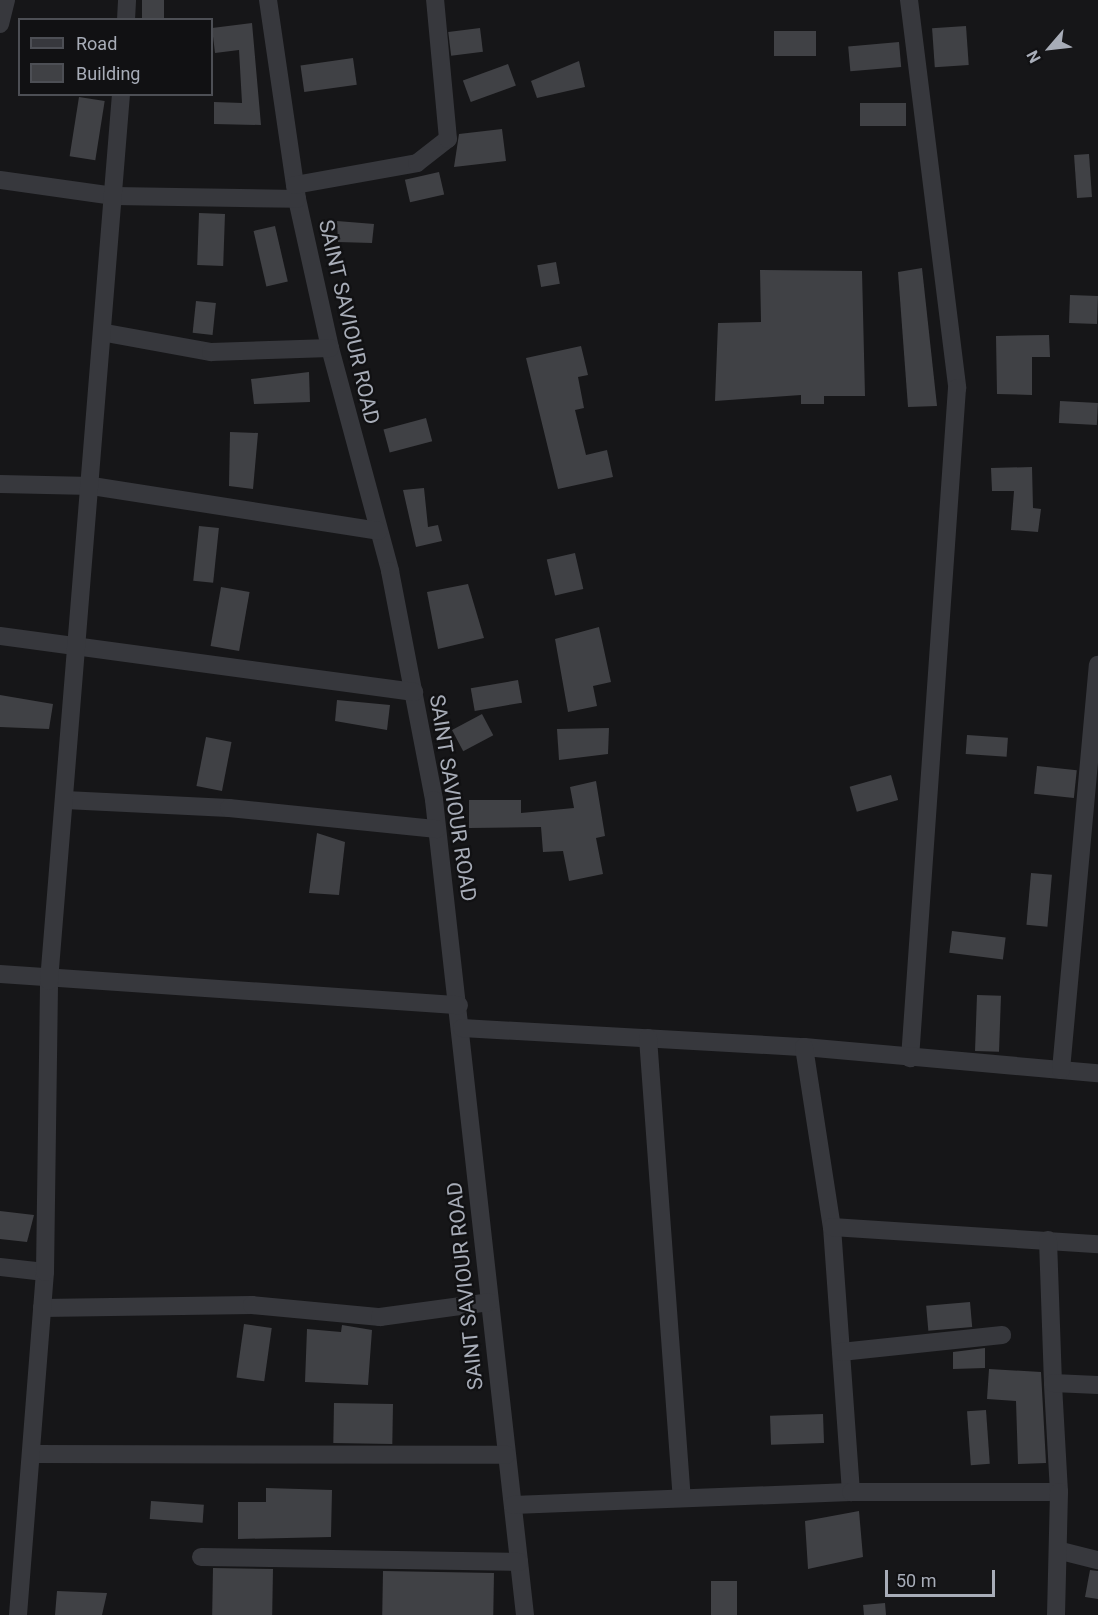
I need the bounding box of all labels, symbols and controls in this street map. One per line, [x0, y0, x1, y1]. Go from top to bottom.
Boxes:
legend [18, 18, 213, 96]
north arrow [1020, 18, 1080, 78]
text: Road [76, 33, 117, 54]
text: N [1023, 47, 1045, 66]
text: Building [76, 63, 140, 84]
street label: SAINT SAVIOUR ROAD [313, 217, 385, 427]
street label: SAINT SAVIOUR ROAD [424, 693, 482, 903]
street label: SAINT SAVIOUR ROAD [442, 1180, 488, 1392]
scale bar [888, 1558, 998, 1596]
text: 50 m [896, 1570, 936, 1591]

